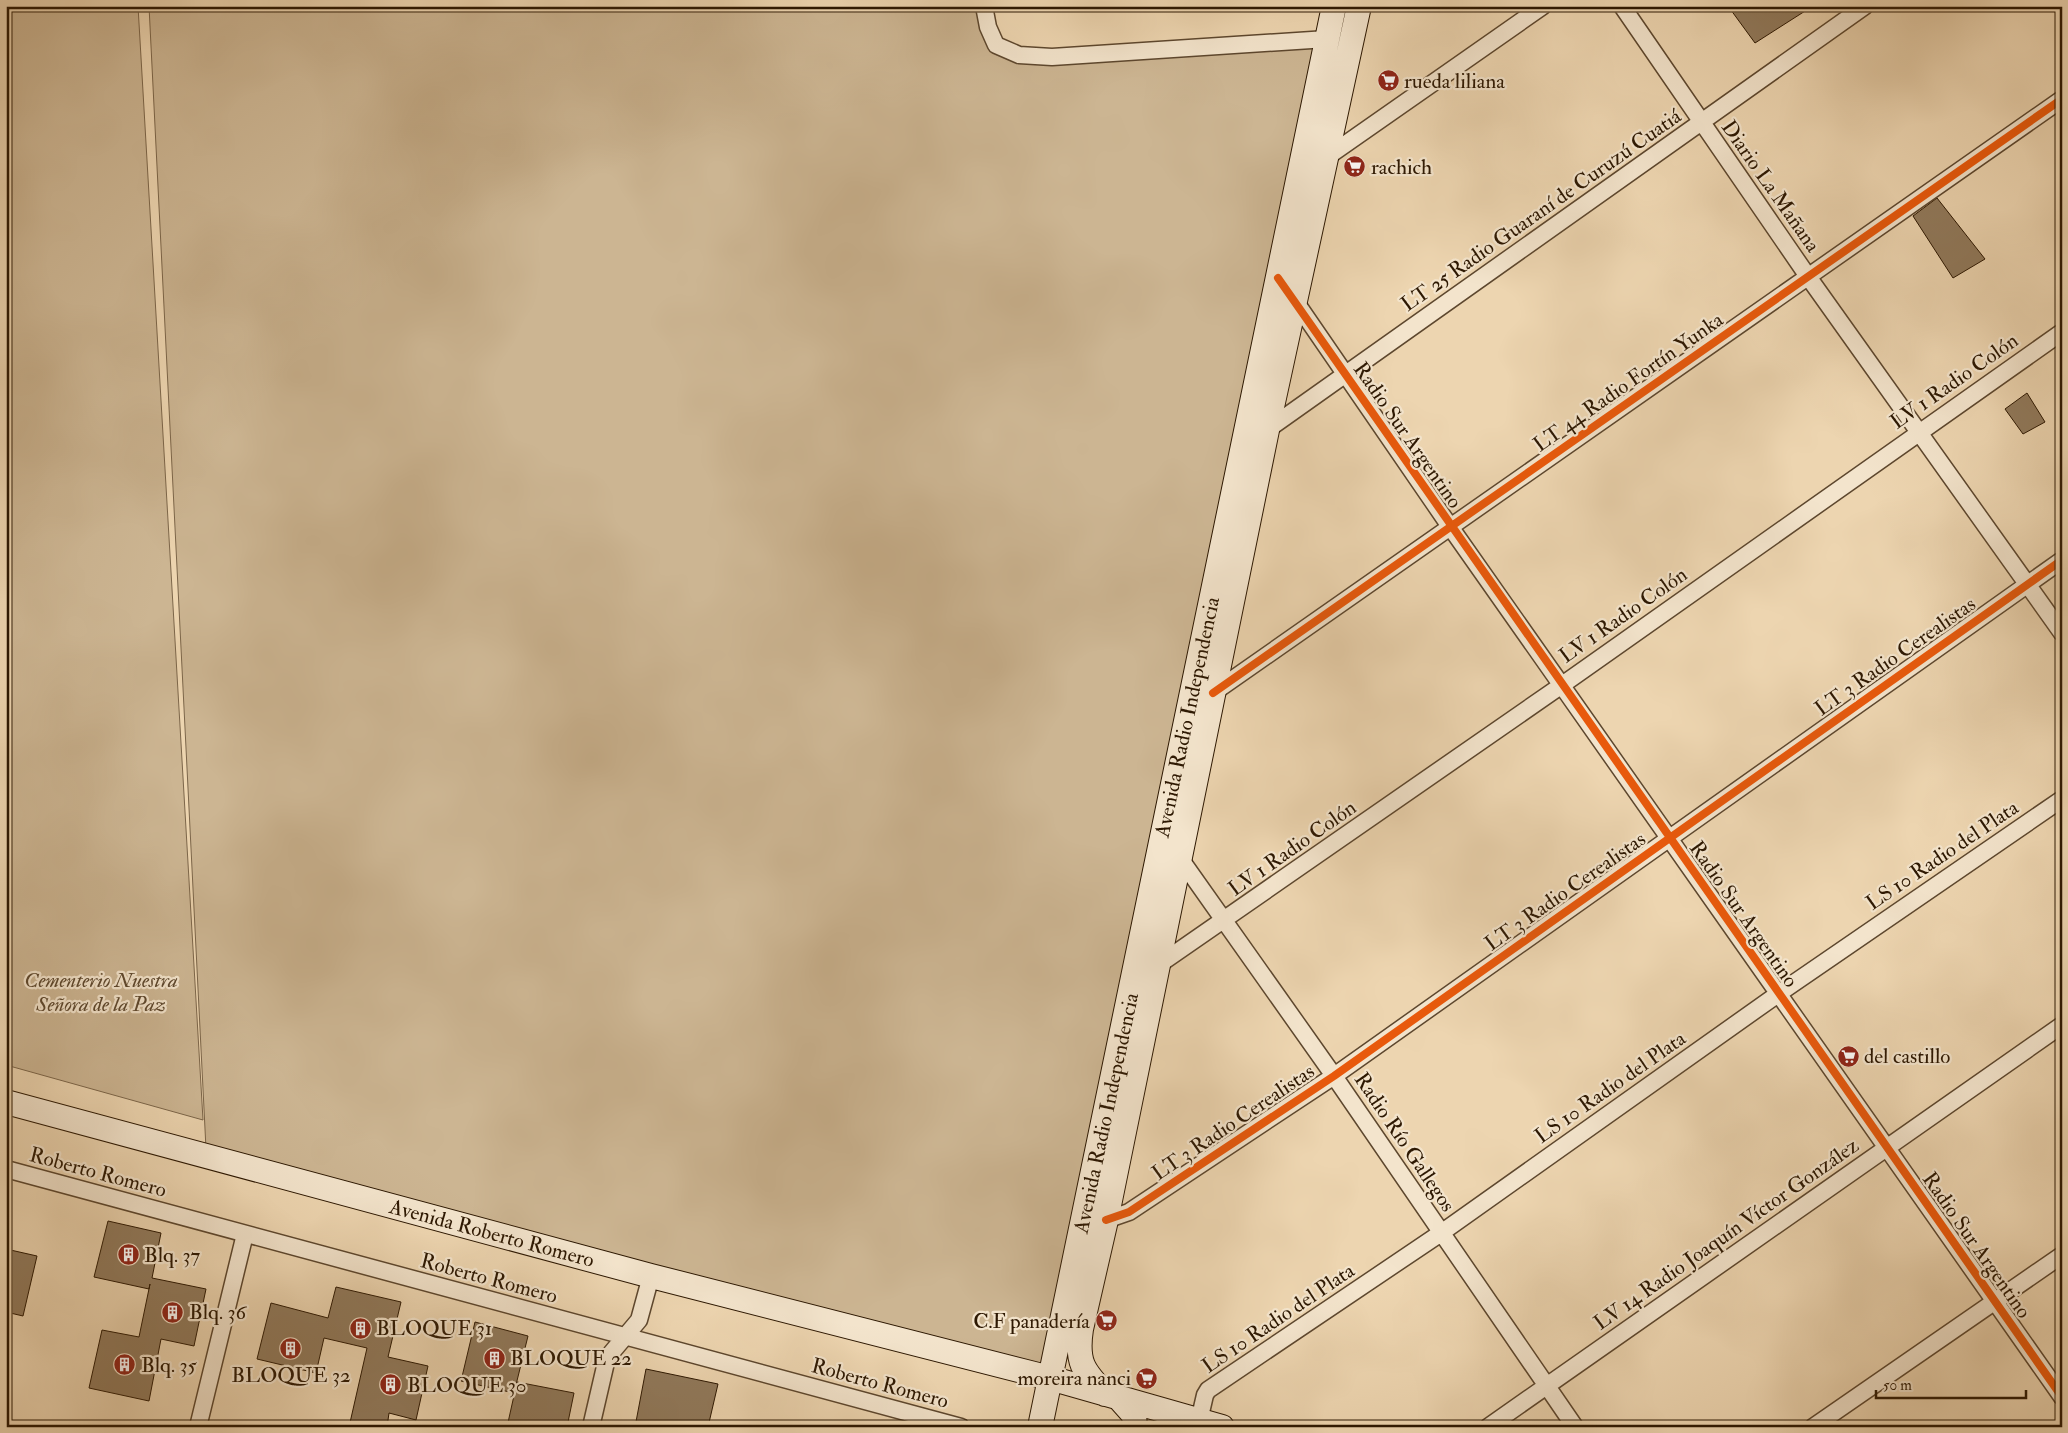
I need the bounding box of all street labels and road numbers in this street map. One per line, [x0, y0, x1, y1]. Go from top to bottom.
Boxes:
street label: LT 25 Radio Guaraní de Curuzú Cuatiá [1396, 103, 1687, 318]
street label: Diario La Mañana [1715, 115, 1826, 258]
street label: LT 44 Radio Fortín Yunka [1528, 306, 1729, 458]
street label: LV 1 Radio Colón [1885, 327, 2024, 436]
street label: Radio Sur Argentino [1347, 357, 1468, 514]
street label: LV 1 Radio Colón [1554, 561, 1693, 670]
street label: LT 3 Radio Cerealistas [1810, 591, 1981, 722]
street label: Avenida Radio Independencia [1149, 594, 1226, 841]
street label: LV 1 Radio Colón [1223, 794, 1362, 903]
street label: LS 10 Radio del Plata [1861, 794, 2024, 917]
street label: LT 3 Radio Cerealistas [1480, 826, 1651, 957]
street label: Radio Sur Argentino [1683, 836, 1804, 993]
street label: Avenida Radio Independencia [1068, 990, 1145, 1237]
street label: LS 10 Radio del Plata [1529, 1025, 1691, 1150]
street label: LT 3 Radio Cerealistas [1147, 1058, 1320, 1187]
street label: Radio Río Gallegos [1348, 1067, 1461, 1217]
street label: LV 14 Radio Joaquín Víctor González [1589, 1132, 1864, 1336]
street label: Roberto Romero [26, 1141, 169, 1204]
street label: Radio Sur Argentino [1916, 1167, 2037, 1324]
street label: Avenida Roberto Romero [385, 1193, 597, 1274]
street label: Roberto Romero [417, 1247, 560, 1310]
street label: LS 10 Radio del Plata [1197, 1257, 1360, 1380]
street label: Roberto Romero [808, 1352, 951, 1415]

